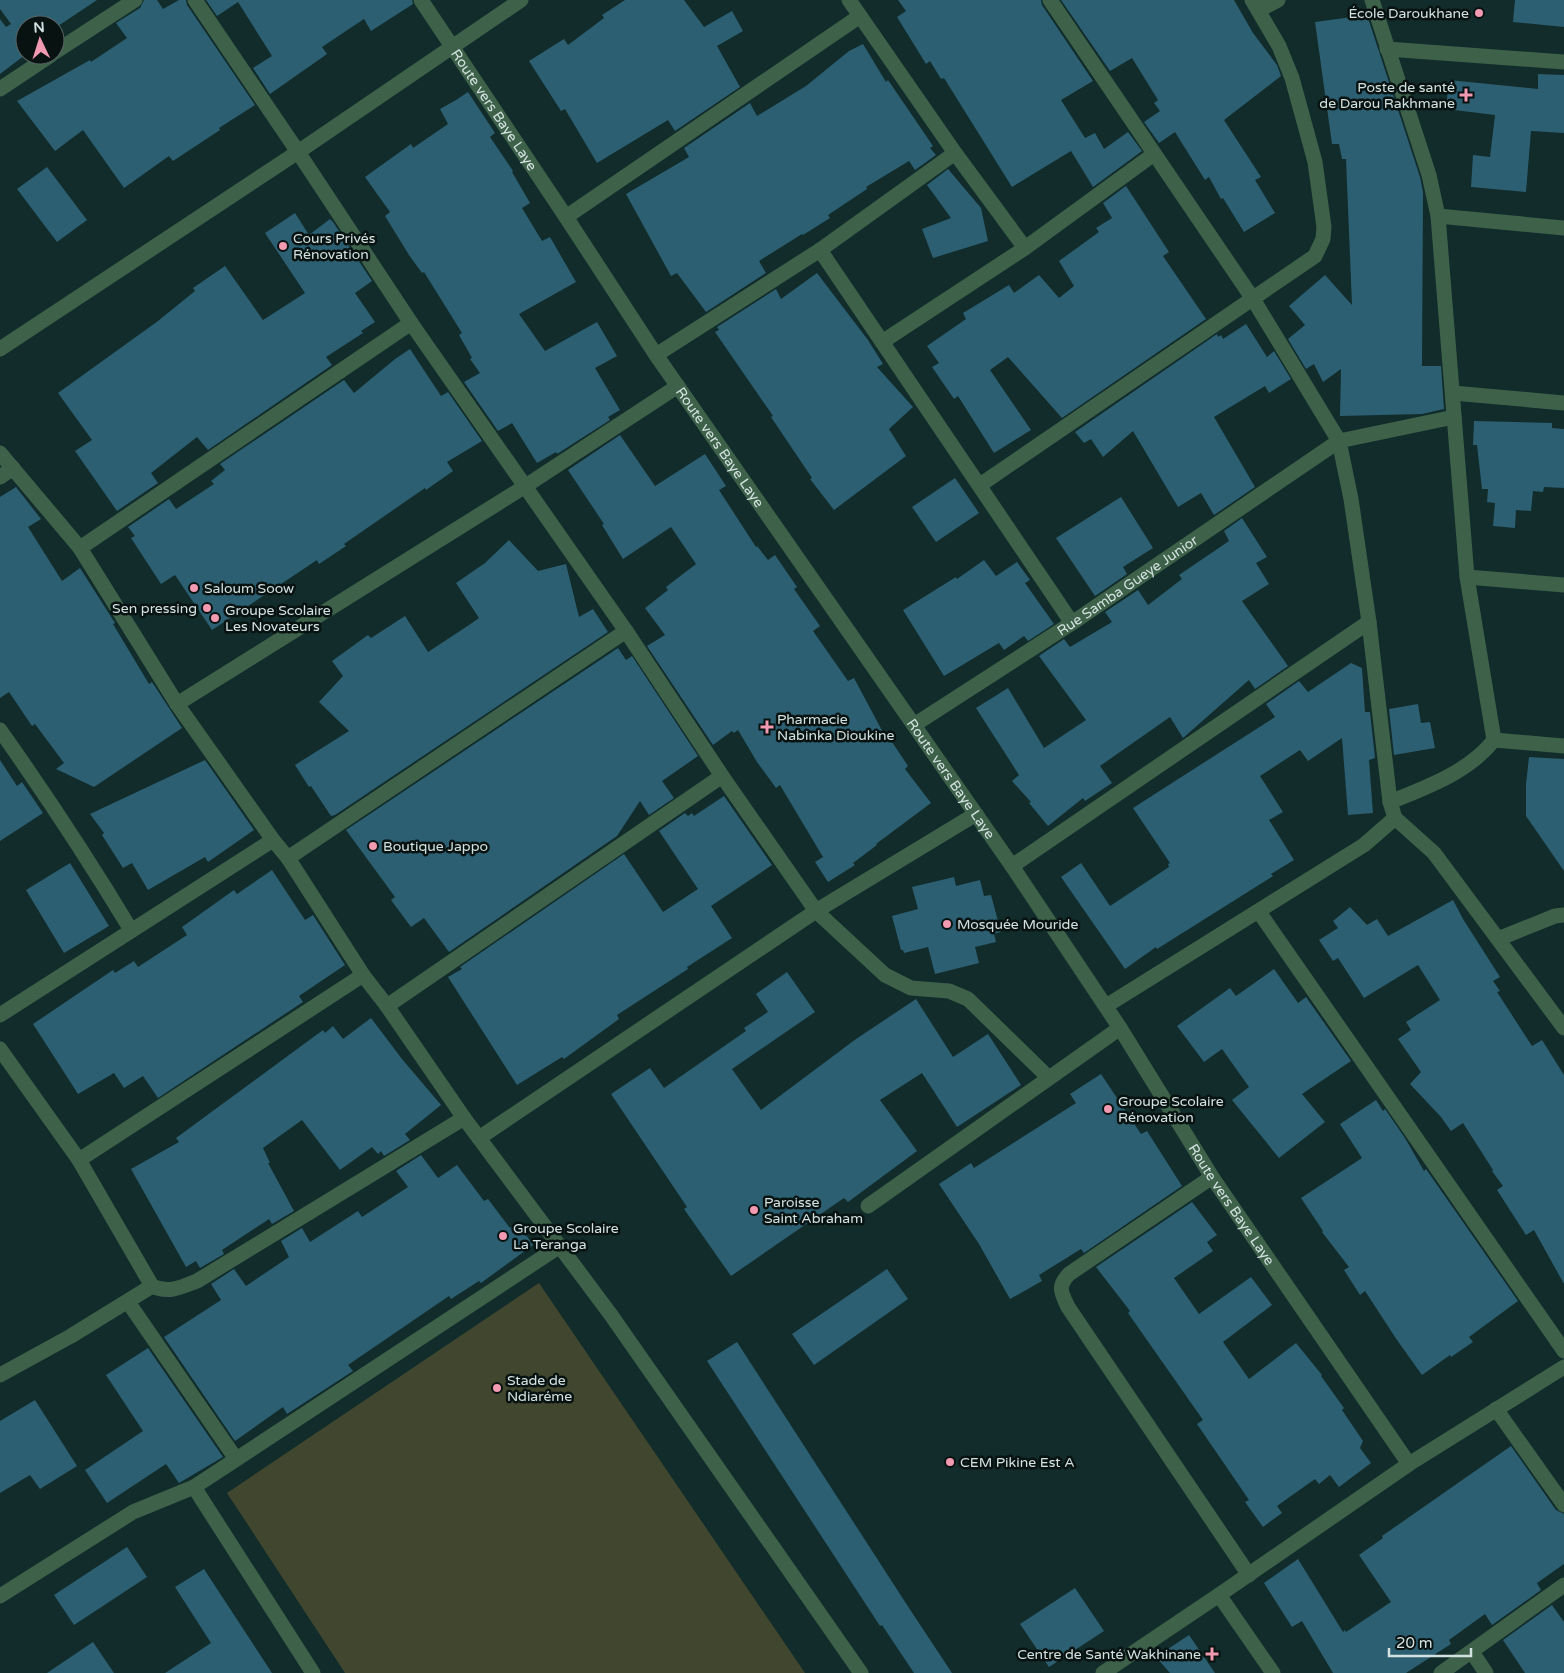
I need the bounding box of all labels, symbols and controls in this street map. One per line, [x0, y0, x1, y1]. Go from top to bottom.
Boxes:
place label: École Daroukhane [1348, 5, 1469, 22]
marker: École Daroukhane [1473, 7, 1485, 19]
north arrow [15, 15, 65, 65]
text: N [33, 19, 45, 36]
street label: Route vers Baye Laye [447, 46, 541, 174]
place label: Poste de santé de Darou Rakhmane [1319, 79, 1455, 112]
marker: Poste de santé de Darou Rakhmane [1459, 88, 1473, 102]
place label: Cours Privés Rénovation [293, 230, 376, 263]
marker: Cours Privés Rénovation [277, 240, 289, 252]
street label: Route vers Baye Laye [672, 384, 767, 511]
street label: Rue Samba Gueye Junior [1054, 531, 1202, 639]
place label: Saloum Soow [204, 580, 294, 597]
marker: Saloum Soow [188, 582, 200, 594]
place label: Sen pressing [112, 600, 197, 617]
marker: Sen pressing [201, 602, 213, 614]
place label: Groupe Scolaire Les Novateurs [225, 602, 331, 635]
marker: Groupe Scolaire Les Novateurs [209, 612, 221, 624]
place label: Pharmacie Nabinka Dioukine [777, 711, 894, 744]
street label: Route vers Baye Laye [903, 716, 998, 842]
marker: Pharmacie Nabinka Dioukine [761, 721, 773, 733]
place label: Boutique Jappo [383, 838, 488, 855]
marker: Boutique Jappo [367, 840, 379, 852]
place label: Mosquée Mouride [957, 916, 1078, 933]
marker: Mosquée Mouride [941, 918, 953, 930]
place label: Groupe Scolaire Rénovation [1118, 1093, 1224, 1126]
marker: Groupe Scolaire Rénovation [1102, 1103, 1114, 1115]
street label: Route vers Baye Laye [1185, 1141, 1278, 1269]
place label: Paroisse Saint Abraham [764, 1194, 863, 1227]
marker: Paroisse Saint Abraham [748, 1204, 760, 1216]
place label: Groupe Scolaire La Teranga [513, 1220, 619, 1253]
marker: Groupe Scolaire La Teranga [497, 1230, 509, 1242]
place label: Stade de Ndiaréme [507, 1372, 572, 1405]
marker: Stade de Ndiaréme [491, 1382, 503, 1394]
place label: CEM Pikine Est A [960, 1454, 1075, 1471]
marker: CEM Pikine Est A [944, 1456, 956, 1468]
scale bar [1389, 1626, 1472, 1658]
text: 20 m [1396, 1634, 1433, 1652]
place label: Centre de Santé Wakhinane [1017, 1646, 1201, 1663]
marker: Centre de Santé Wakhinane [1205, 1647, 1219, 1661]

